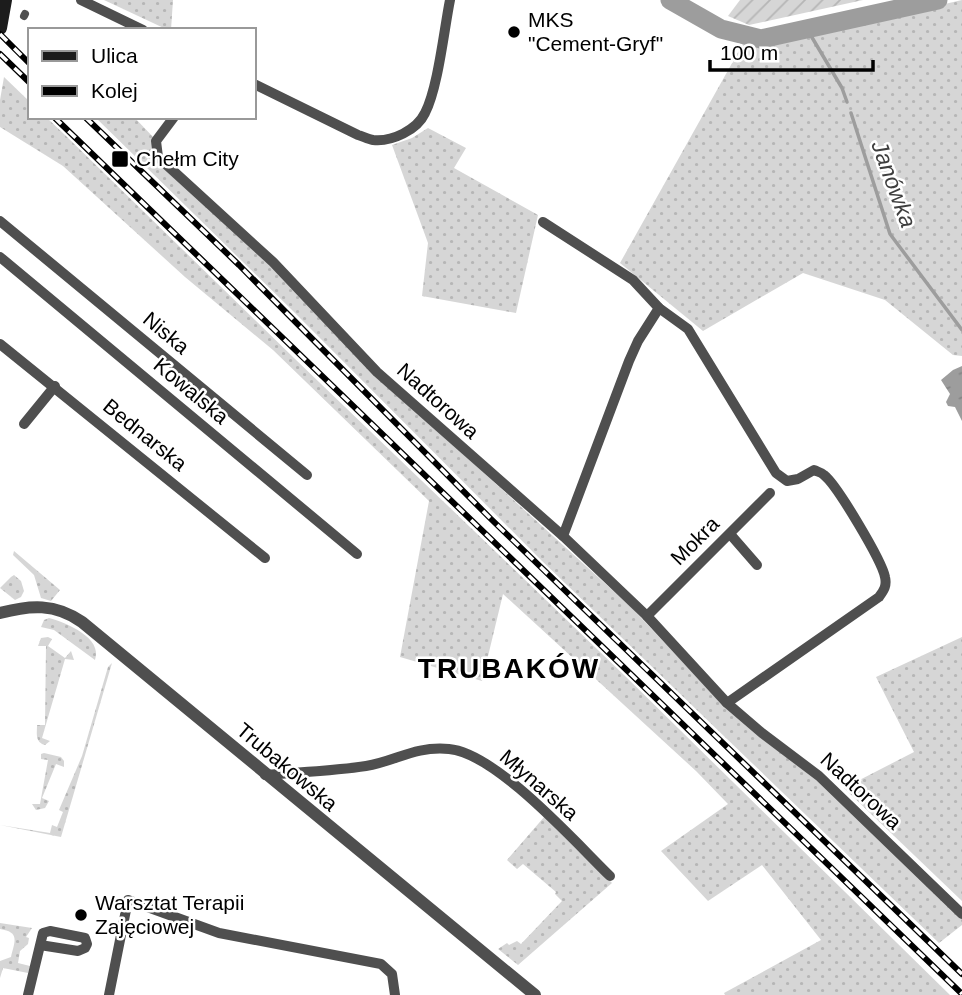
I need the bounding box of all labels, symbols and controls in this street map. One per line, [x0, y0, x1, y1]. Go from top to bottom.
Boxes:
place label: MKS "Cement-Gryf" [528, 8, 663, 55]
marker: MKS "Cement-Gryf" [506, 24, 522, 40]
legend [28, 28, 256, 119]
scale bar [710, 28, 873, 72]
text: 100 m [720, 41, 778, 64]
text: Ulica [91, 44, 138, 67]
text: Kolej [91, 79, 138, 102]
water label: Janówka [866, 136, 922, 231]
place label: Chełm City [136, 147, 239, 170]
marker: Chełm City [110, 149, 130, 169]
street label: Niska [139, 307, 194, 359]
street label: Kowalska [149, 353, 233, 429]
street label: Nadtorowa [393, 358, 484, 443]
street label: Bednarska [99, 394, 192, 475]
street label: Mokra [666, 512, 724, 569]
district label: TRUBAKÓW [418, 653, 600, 684]
street label: Trubakowska [232, 718, 342, 816]
street label: Młynarska [496, 745, 583, 825]
street label: Nadtorowa [816, 748, 907, 834]
place label: Warsztat Terapii Zajęciowej [95, 891, 244, 938]
marker: Warsztat Terapii Zajęciowej [73, 907, 89, 923]

